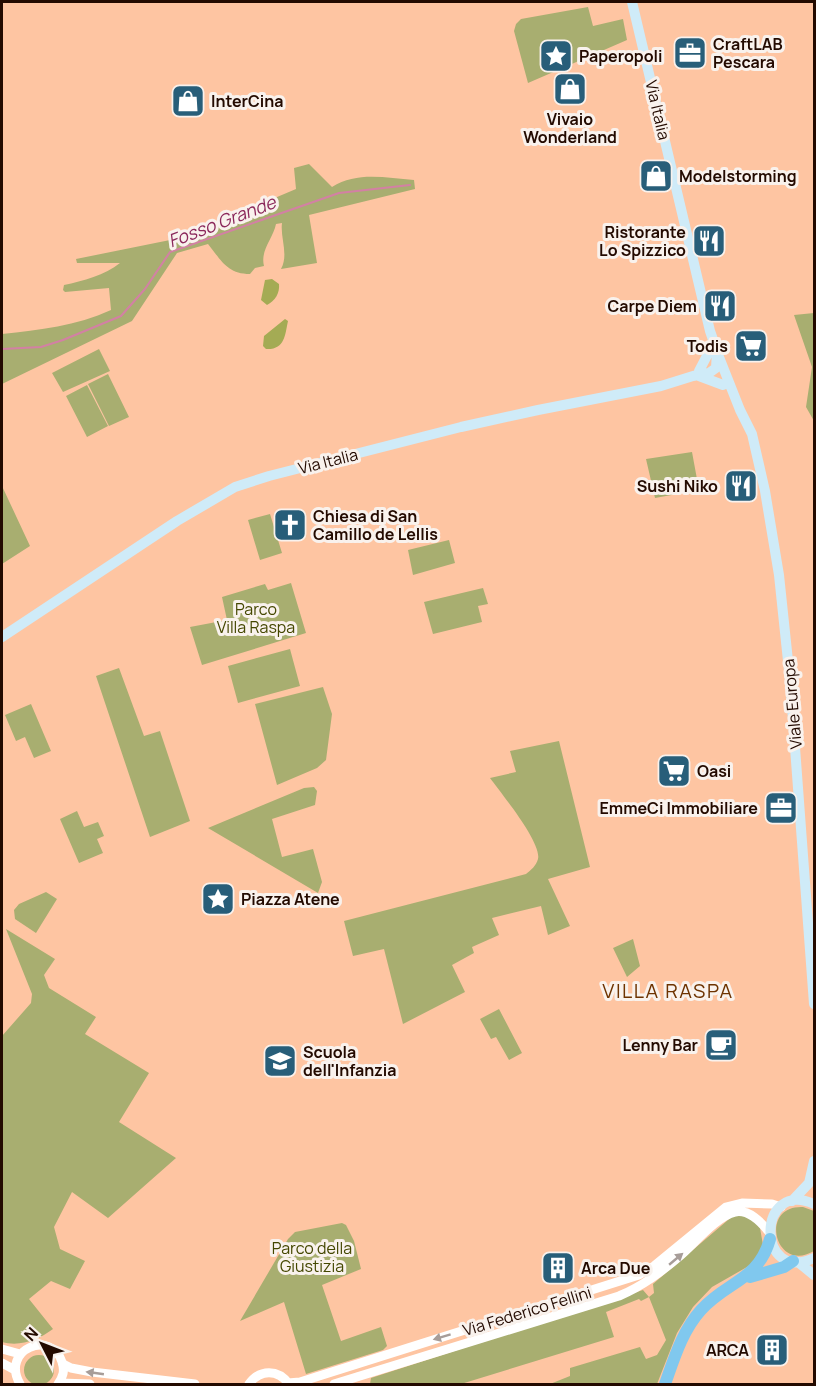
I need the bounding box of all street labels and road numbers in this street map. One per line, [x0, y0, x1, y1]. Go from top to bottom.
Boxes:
street label: Via Italia [640, 78, 676, 142]
street label: Via Italia [296, 443, 360, 479]
street label: Viale Europa [777, 658, 807, 750]
street label: Via Federico Fellini [460, 1281, 594, 1341]

